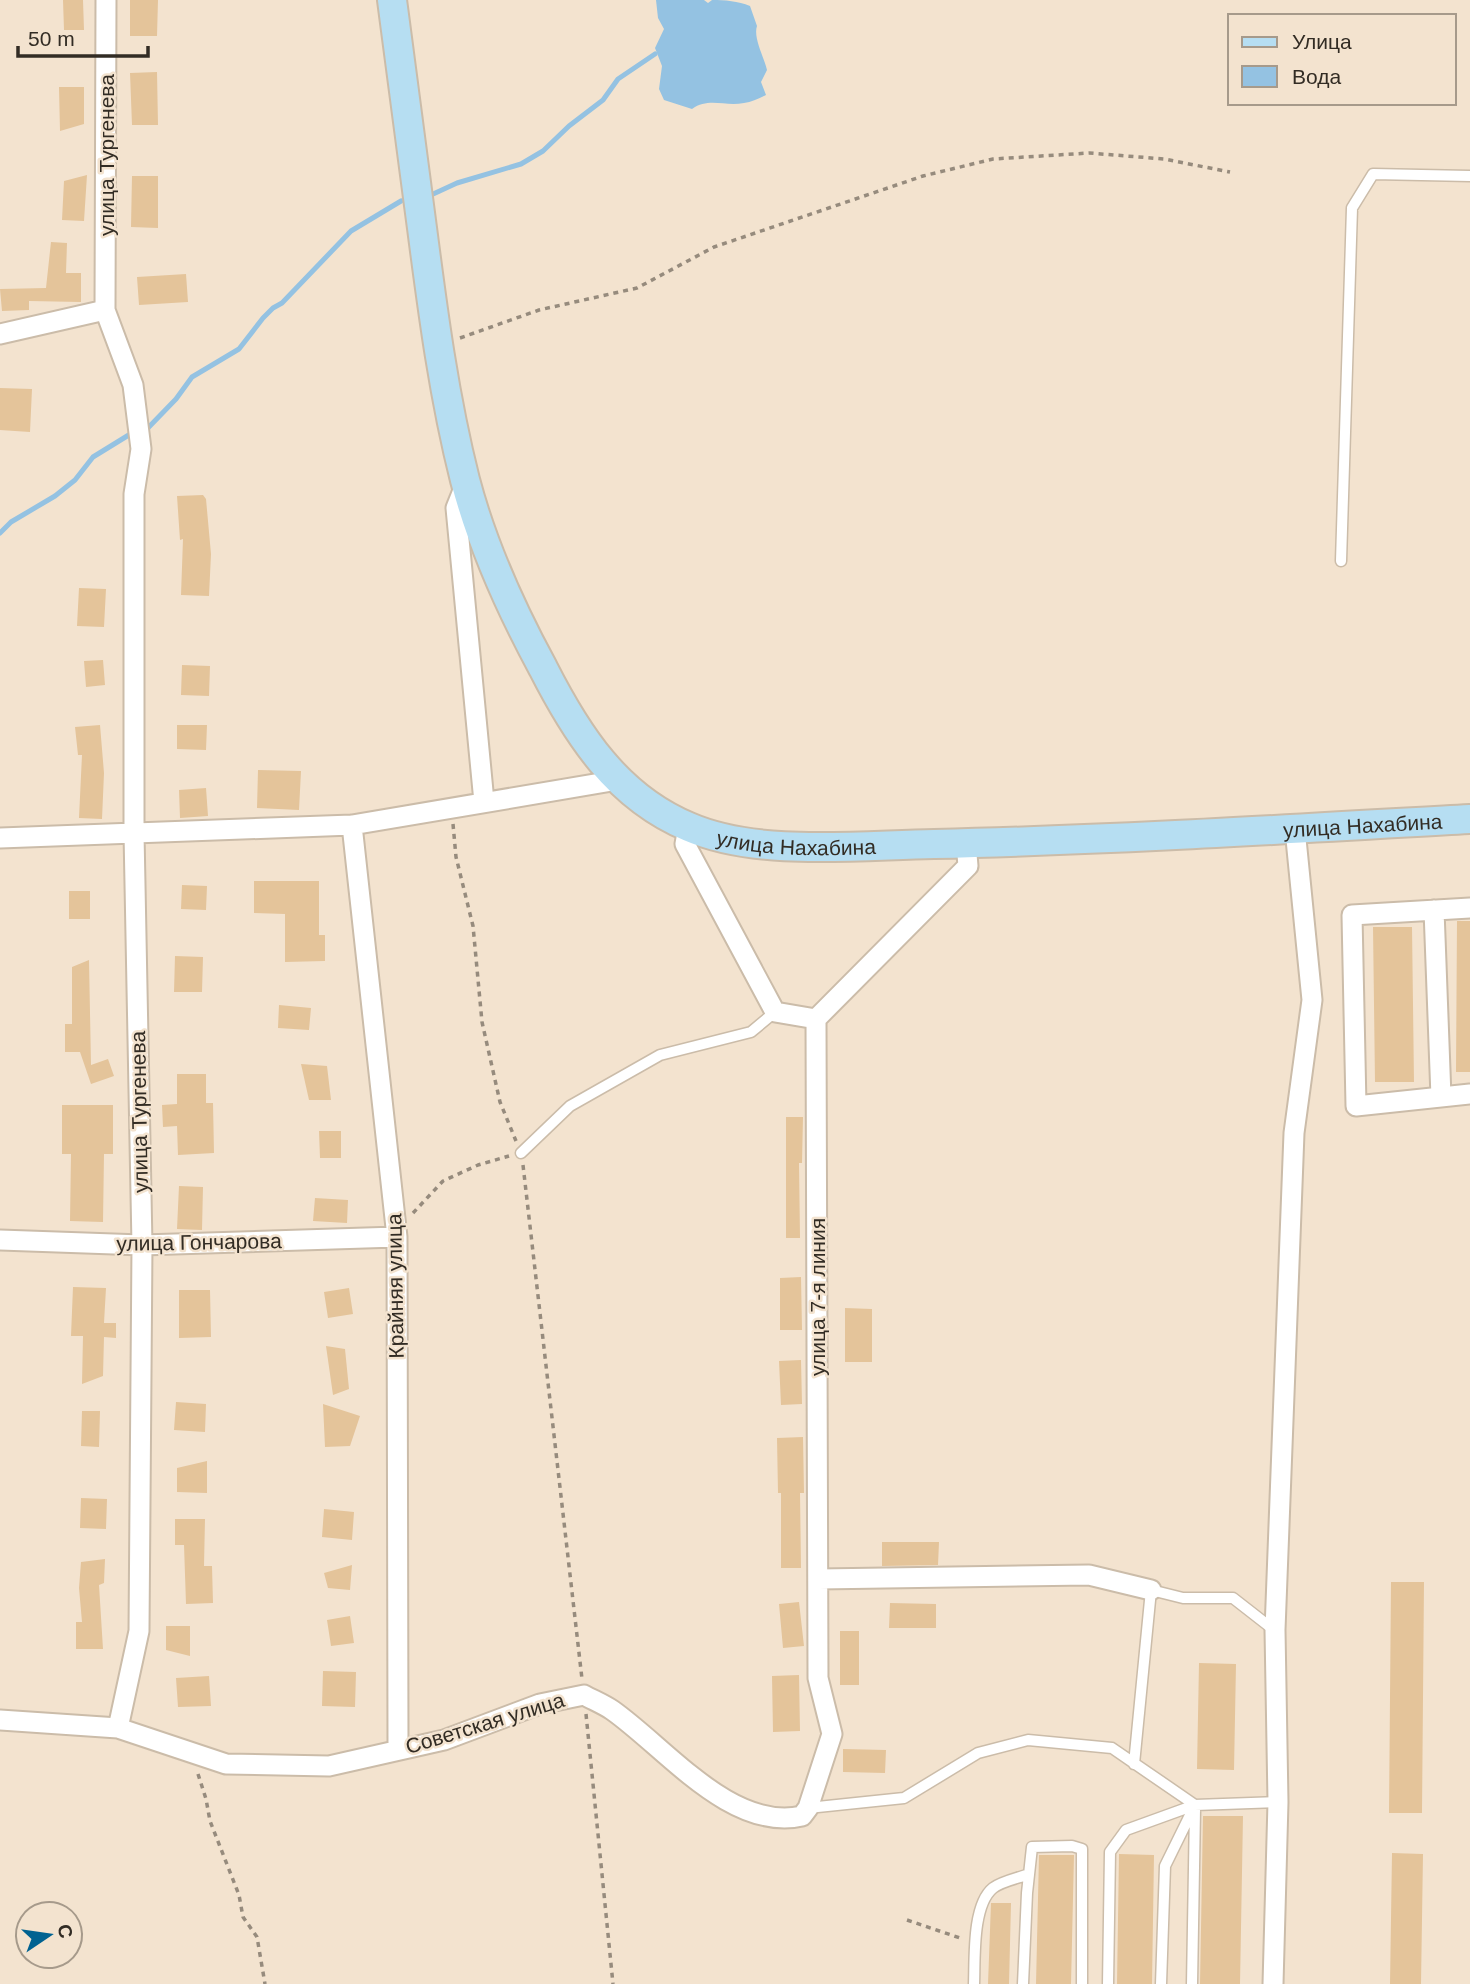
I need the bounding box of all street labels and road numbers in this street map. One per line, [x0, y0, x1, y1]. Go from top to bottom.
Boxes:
street label: улица Тургенева [95, 74, 118, 236]
street label: улица Нахабина [1282, 809, 1443, 841]
street label: улица Нахабина [714, 825, 877, 859]
street label: улица Тургенева [126, 1031, 152, 1193]
street label: Крайняя улица [382, 1213, 408, 1359]
street label: улица 7-я линия [806, 1218, 829, 1376]
street label: улица Гончарова [116, 1229, 282, 1255]
street label: Советская улица [403, 1688, 568, 1758]

